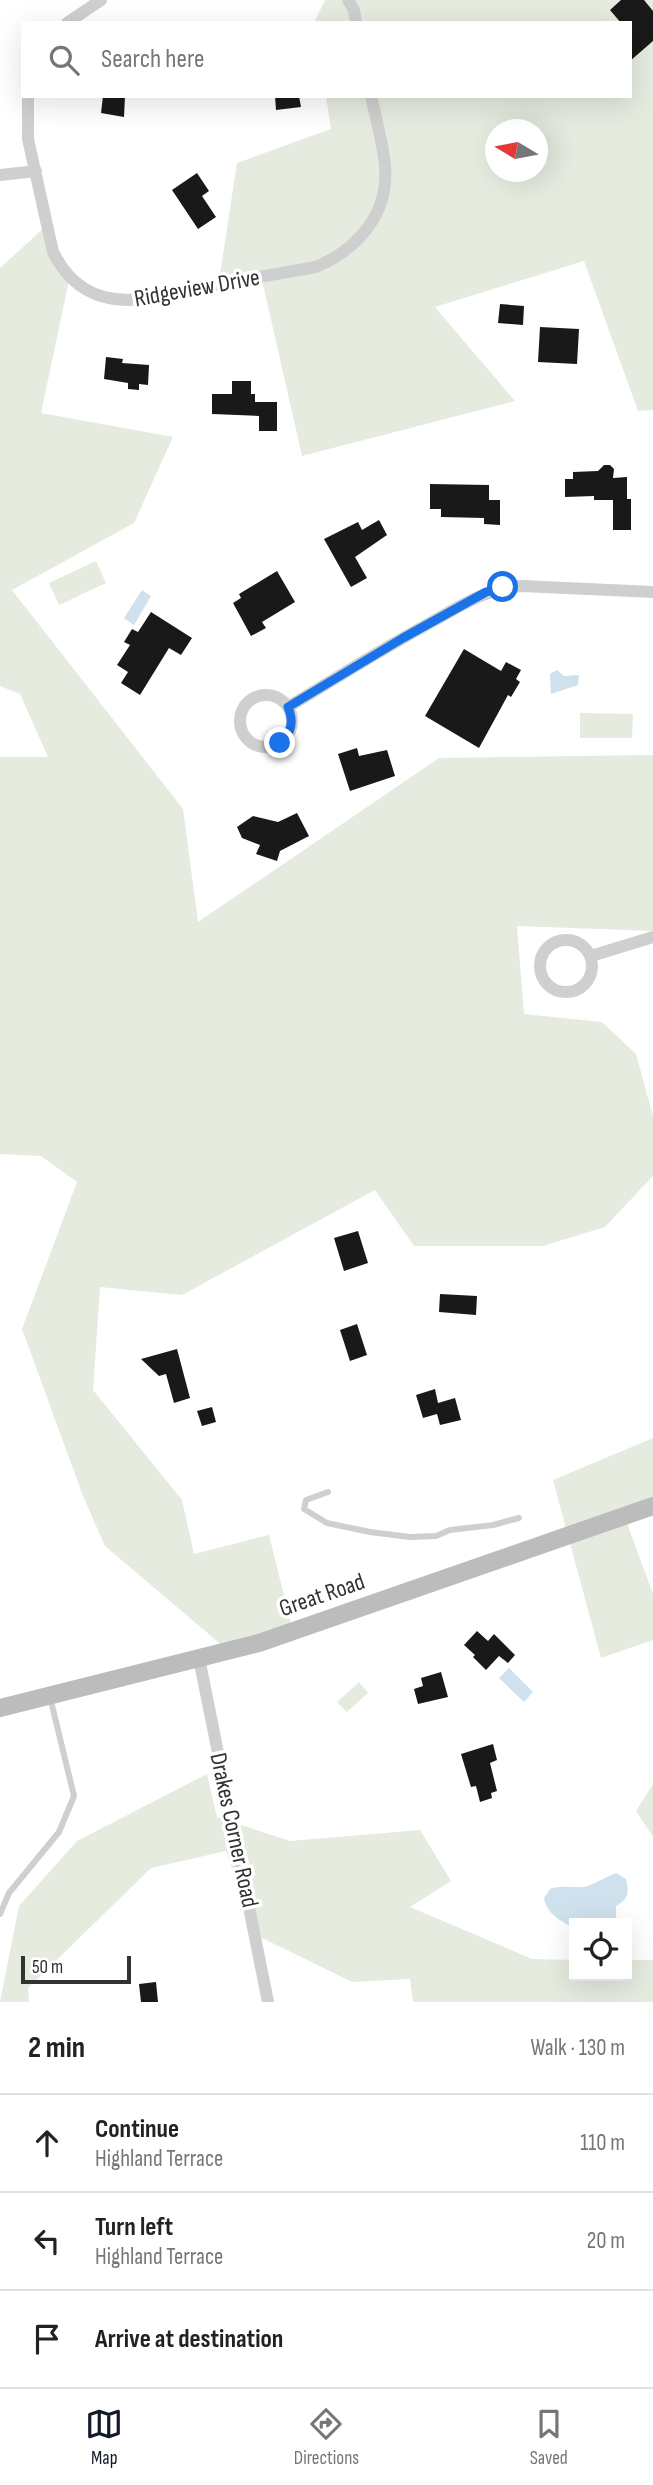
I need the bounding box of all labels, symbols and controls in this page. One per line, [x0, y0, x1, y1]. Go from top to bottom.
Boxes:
search box [21, 21, 632, 98]
icon: search [45, 41, 83, 79]
text: Search here [101, 44, 204, 75]
north arrow [485, 119, 548, 182]
street label: Ridgeview Drive [132, 263, 262, 313]
route start [487, 571, 518, 602]
route end [264, 727, 295, 758]
street label: Great Road [275, 1567, 369, 1623]
street label: Drakes Corner Road [203, 1750, 265, 1910]
map controls [569, 1918, 632, 1981]
button: locate [569, 1918, 632, 1981]
scale bar [21, 1953, 131, 1985]
text: 50 m [32, 1956, 63, 1979]
text: 2 min [28, 2030, 85, 2066]
text: Walk · 130 m [530, 2034, 625, 2062]
text: Continue [95, 2114, 179, 2145]
icon: ahead [28, 2124, 66, 2162]
text: 110 m [580, 2129, 625, 2157]
text: Highland Terrace [95, 2145, 223, 2173]
text: Turn left [95, 2212, 173, 2243]
icon: left [28, 2222, 66, 2260]
text: 20 m [587, 2227, 625, 2255]
text: Highland Terrace [95, 2243, 223, 2271]
icon: arrive [28, 2320, 66, 2358]
text: Arrive at destination [95, 2324, 283, 2355]
tab: Map [85, 2405, 123, 2470]
tab: Directions [294, 2405, 359, 2470]
tab: Saved [530, 2405, 568, 2470]

